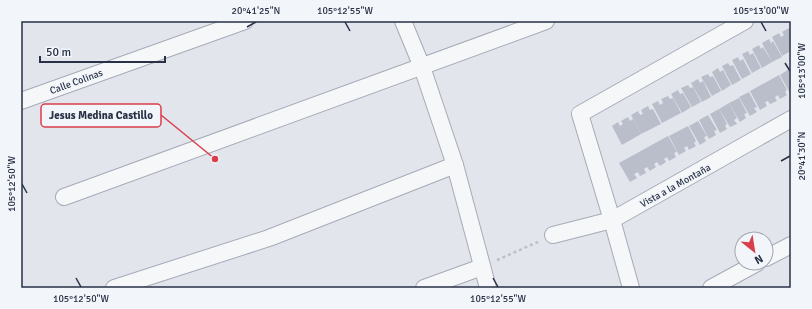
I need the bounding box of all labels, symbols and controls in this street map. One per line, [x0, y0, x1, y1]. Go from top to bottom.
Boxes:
text: 20°41'25"N [232, 5, 280, 17]
text: 105°12'55"W [317, 5, 373, 17]
text: 105°13'00"W [733, 5, 789, 17]
scale bar [40, 38, 165, 64]
text: 105°13'00"W [796, 43, 808, 99]
text: 50 m [46, 45, 71, 60]
street label: Calle Colinas [48, 67, 105, 97]
callout: Jesus Medina Castillo [41, 104, 161, 127]
text: Jesus Medina Castillo [49, 109, 153, 122]
text: 20°41'30"N [796, 132, 808, 180]
text: 105°12'50"W [6, 156, 18, 212]
street label: Vista a la Montaña [638, 161, 713, 210]
north arrow [734, 231, 774, 271]
text: N [752, 252, 765, 267]
text: 105°12'50"W [53, 293, 109, 305]
text: 105°12'55"W [470, 293, 526, 305]

